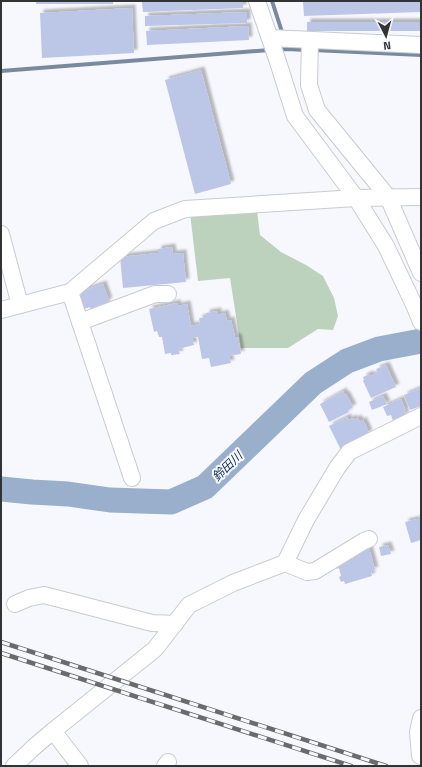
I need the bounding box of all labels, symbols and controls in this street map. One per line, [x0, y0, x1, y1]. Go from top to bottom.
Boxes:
north arrow [366, 16, 406, 56]
text: N [382, 38, 392, 54]
water label: 鈴田川 [207, 445, 248, 485]

